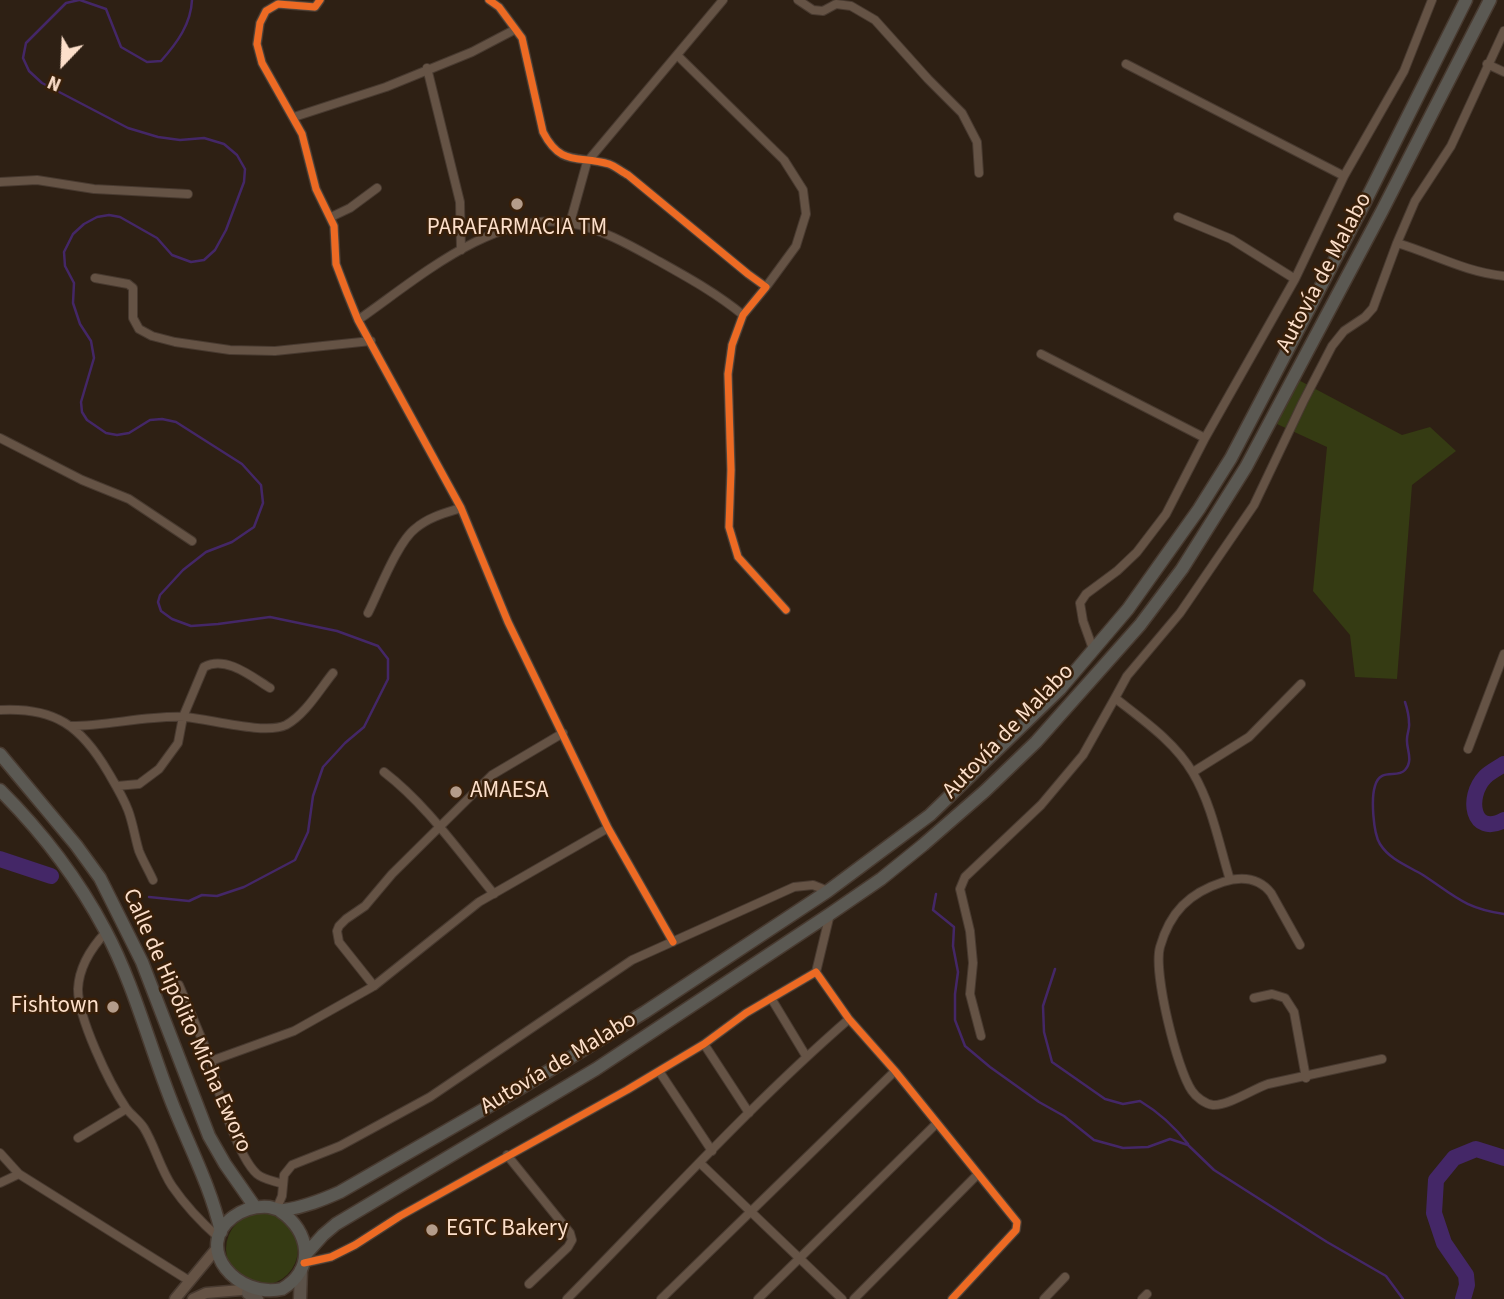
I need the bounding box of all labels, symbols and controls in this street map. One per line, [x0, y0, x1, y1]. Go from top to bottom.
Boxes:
north arrow [28, 28, 98, 98]
text: N [44, 68, 66, 98]
street label: Autovía de Malabo [1271, 188, 1379, 358]
marker: PARAFARMACIA TM [509, 196, 525, 212]
place label: PARAFARMACIA TM [427, 215, 607, 243]
street label: Autovía de Malabo [938, 659, 1080, 805]
place label: AMAESA [470, 778, 549, 806]
marker: AMAESA [448, 784, 464, 800]
street label: Calle de Hipólito Micha Eworo [115, 885, 257, 1157]
place label: Fishtown [11, 993, 99, 1021]
marker: Fishtown [105, 999, 121, 1015]
street label: Autovía de Malabo [476, 1007, 642, 1121]
place label: EGTC Bakery [446, 1216, 568, 1244]
marker: EGTC Bakery [424, 1222, 440, 1238]

